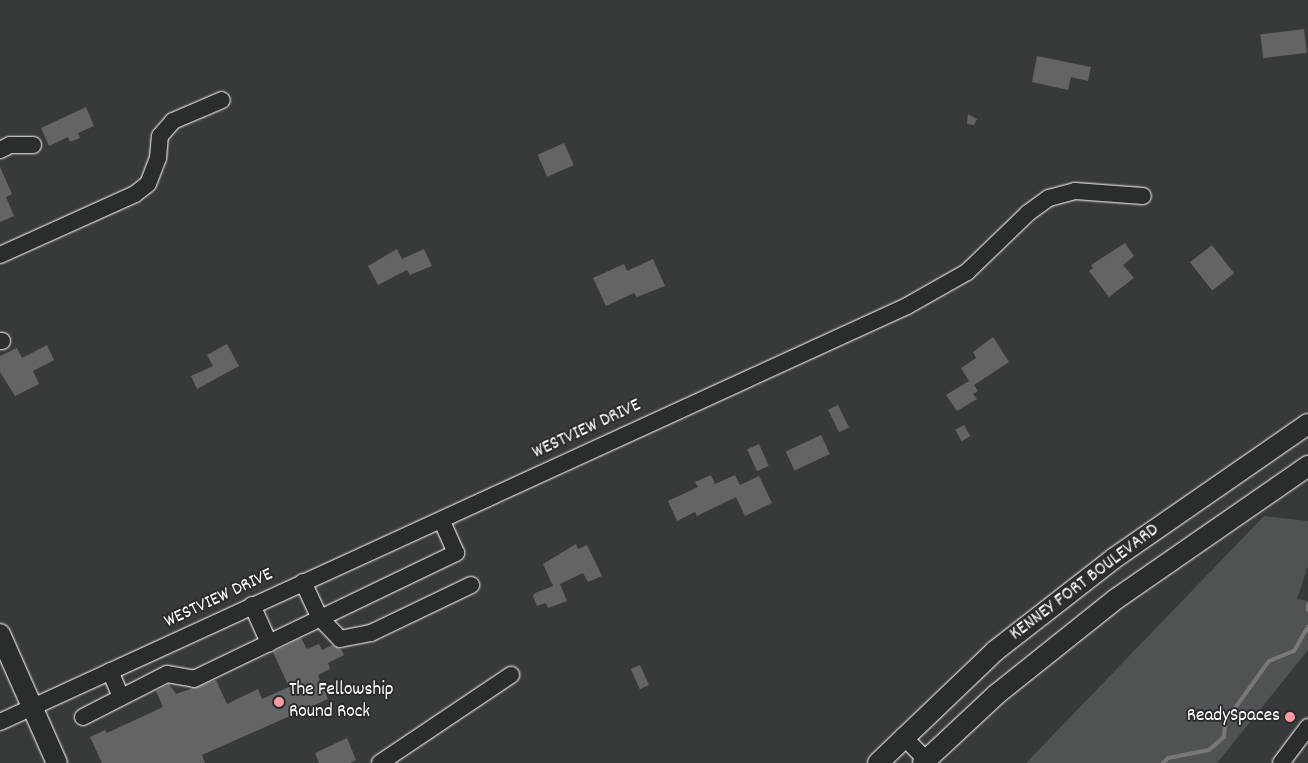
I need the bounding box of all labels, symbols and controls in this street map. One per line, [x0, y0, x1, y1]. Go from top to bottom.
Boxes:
street label: WESTVIEW DRIVE [529, 395, 645, 465]
street label: KENNEY FORT BOULEVARD [1006, 520, 1164, 646]
street label: WESTVIEW DRIVE [161, 564, 277, 634]
place label: The Fellowship Round Rock [289, 680, 394, 724]
marker: The Fellowship Round Rock [273, 696, 285, 708]
place label: ReadySpaces [1187, 706, 1280, 728]
marker: ReadySpaces [1284, 711, 1296, 723]

